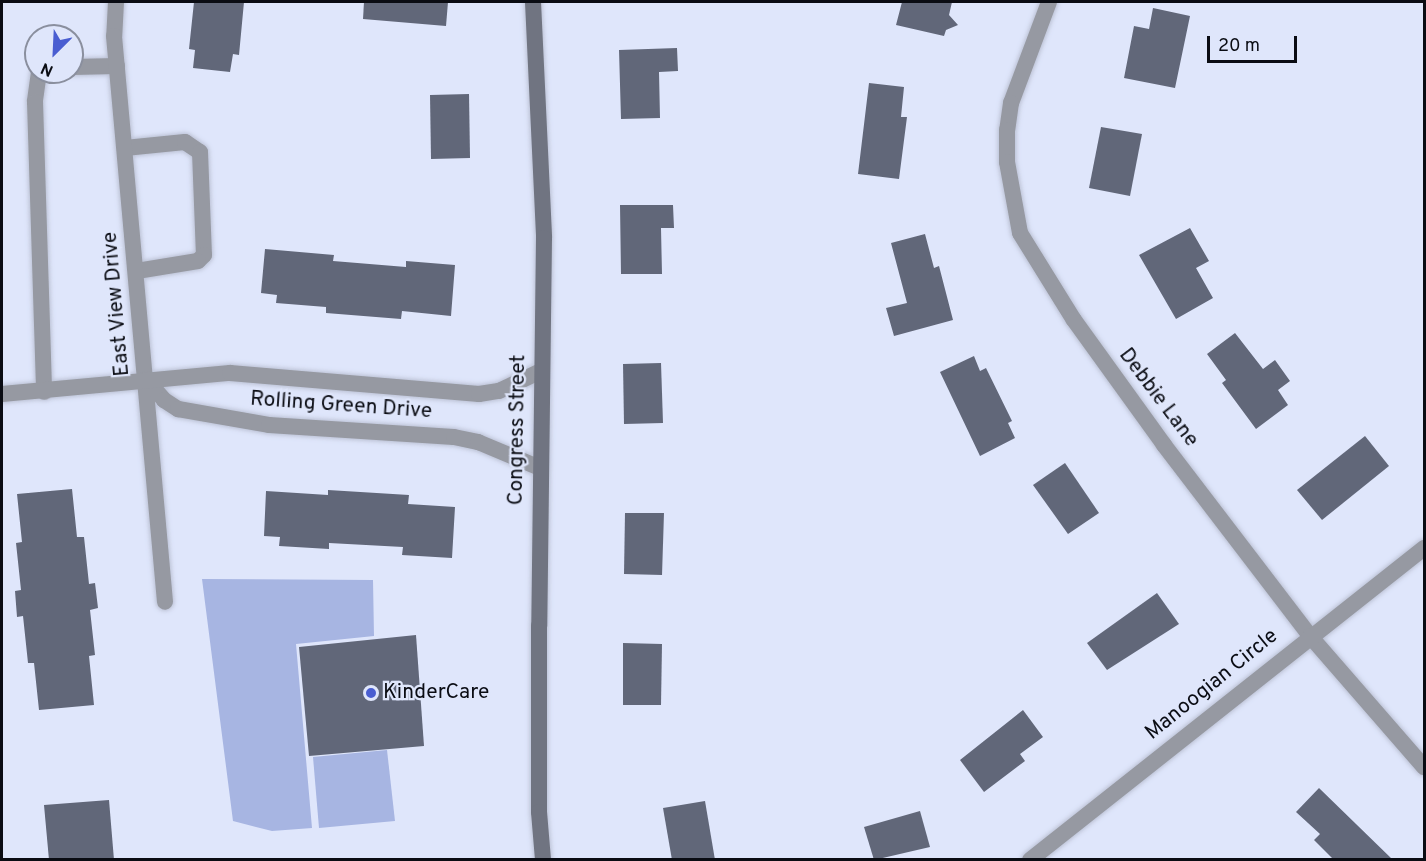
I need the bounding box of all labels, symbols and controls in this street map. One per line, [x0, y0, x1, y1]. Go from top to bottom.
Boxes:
north arrow [24, 24, 84, 84]
scale bar [1210, 24, 1300, 62]
text: 20 m [1218, 35, 1260, 58]
text: N [38, 57, 57, 80]
street label: East View Drive [98, 230, 136, 378]
street label: Debbie Lane [1113, 344, 1203, 452]
street label: Congress Street [504, 354, 532, 506]
street label: Rolling Green Drive [249, 387, 433, 425]
street label: Manoogian Circle [1141, 624, 1283, 746]
place label: KinderCare [383, 680, 489, 706]
marker: KinderCare [364, 686, 378, 700]

